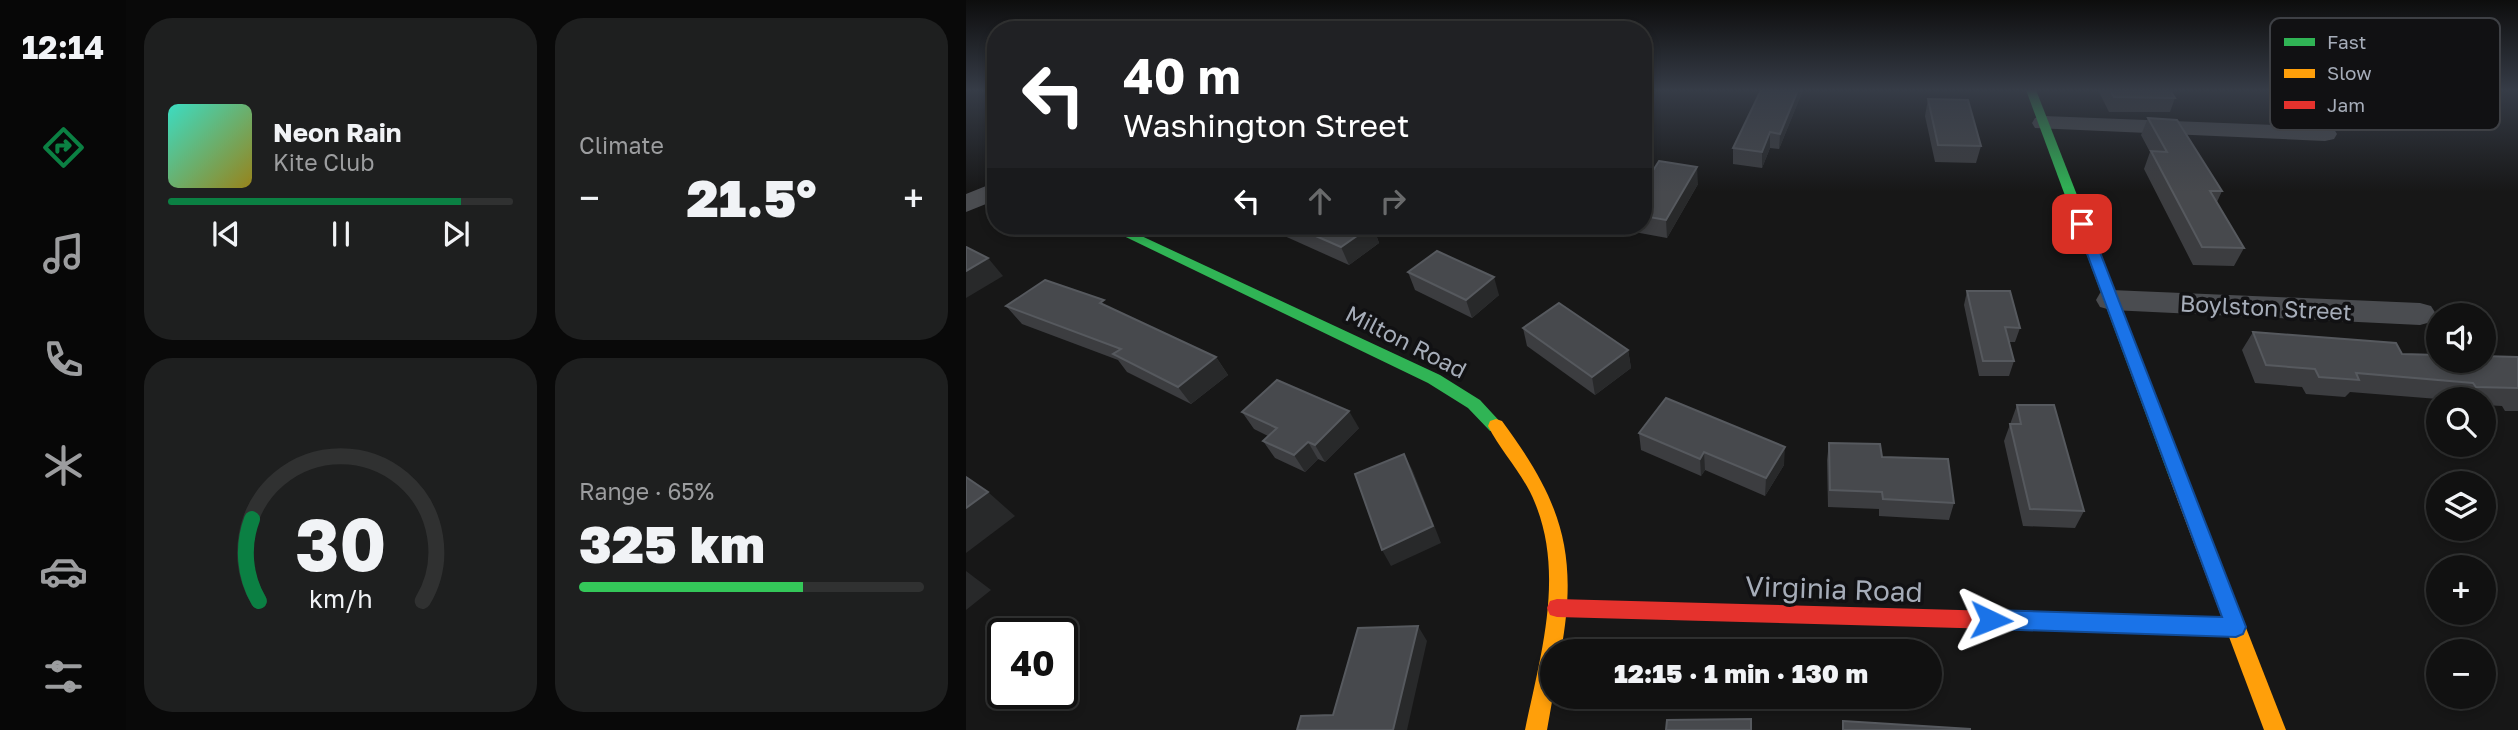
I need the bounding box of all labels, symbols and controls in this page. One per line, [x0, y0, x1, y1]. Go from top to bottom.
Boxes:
legend [2270, 18, 2500, 130]
text: 12:14 [22, 28, 104, 66]
text: Fast [2327, 30, 2366, 53]
text: 40 m [1123, 46, 1241, 105]
icon: left [1008, 49, 1099, 140]
text: Slow [2327, 61, 2372, 84]
text: Jam [2327, 93, 2365, 116]
text: Washington Street [1123, 106, 1410, 144]
text: Neon Rain [273, 117, 402, 148]
icon: directions [39, 123, 88, 172]
text: Climate [579, 131, 664, 159]
text: Kite Club [273, 148, 374, 176]
text: 21.5° [687, 166, 816, 228]
text: − [579, 175, 600, 220]
text: + [903, 175, 924, 220]
icon: left [1228, 182, 1266, 220]
icon: ahead [1301, 182, 1339, 220]
icon: right [1374, 182, 1412, 220]
pin [2052, 194, 2112, 254]
icon: arrive [2063, 205, 2101, 243]
icon: previous [207, 215, 245, 253]
icon: pause [322, 215, 360, 253]
icon: next [437, 215, 475, 253]
icon: music [39, 229, 88, 278]
street label: Boylston Street [2179, 289, 2353, 325]
street label: Milton Road [1341, 299, 1472, 384]
map controls [2426, 303, 2496, 709]
button: sound [2426, 303, 2496, 373]
icon: phone [39, 335, 88, 384]
button: search [2426, 387, 2496, 457]
icon: climate [39, 441, 88, 490]
button: layers [2426, 471, 2496, 541]
text: Range · 65% [579, 477, 714, 505]
text: 30 [295, 500, 386, 587]
text: 325 km [579, 512, 765, 574]
icon: car [39, 547, 88, 596]
button: + [2426, 555, 2496, 625]
street label: Virginia Road [1745, 569, 1923, 608]
text: km/h [309, 583, 372, 614]
position arrow [1954, 583, 2028, 657]
speed limit sign: 40 [987, 618, 1078, 709]
button: − [2426, 639, 2496, 709]
icon: filters [39, 652, 88, 701]
text: 12:15 · 1 min · 130 m [1614, 658, 1868, 689]

